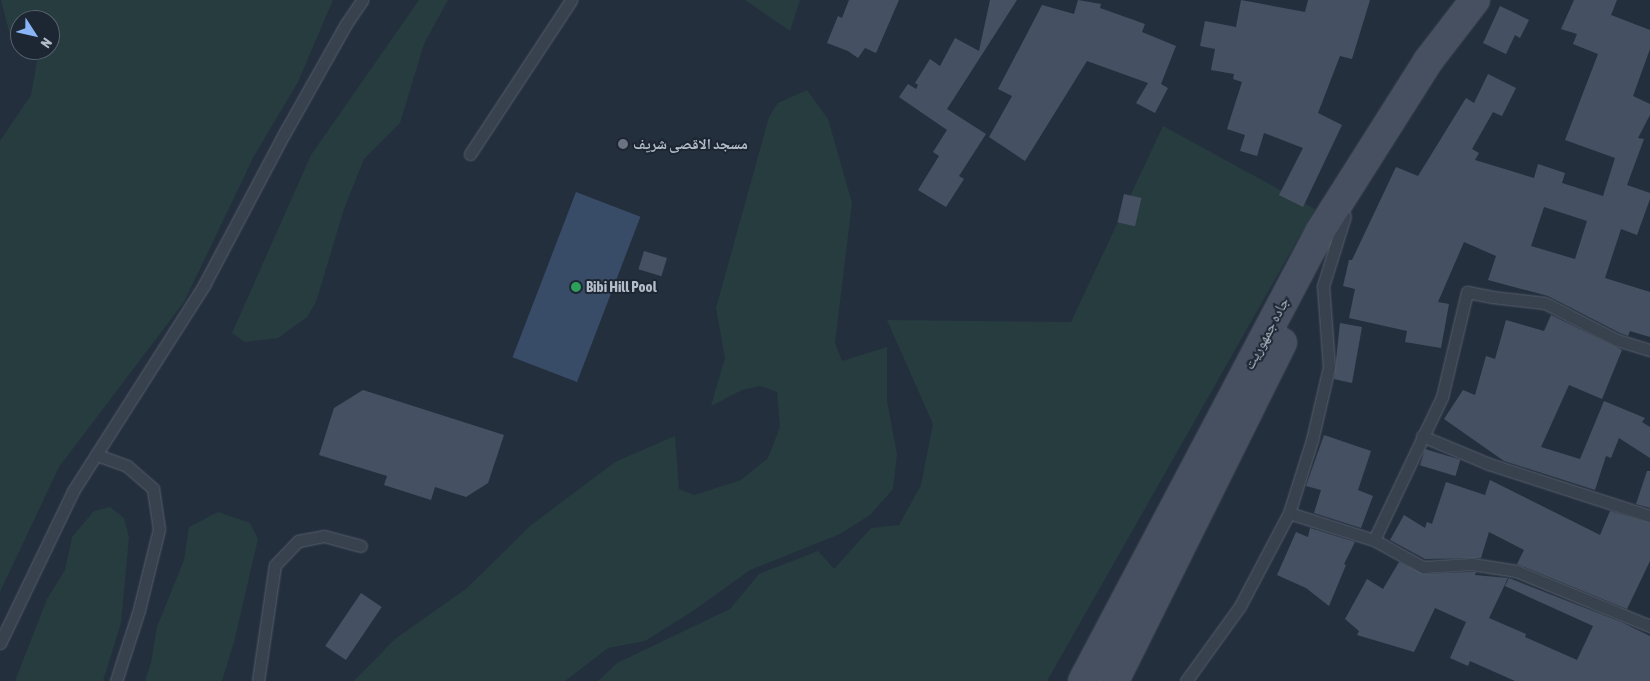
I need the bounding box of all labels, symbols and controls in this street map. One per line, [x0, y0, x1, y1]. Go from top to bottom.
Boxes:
north arrow [10, 10, 60, 60]
text: N [38, 35, 55, 51]
place label: مسجد الاقصی شریف [633, 135, 748, 153]
marker: مسجد الاقصی شریف [617, 138, 629, 150]
place label: Bibi Hill Pool [586, 278, 657, 296]
marker: Bibi Hill Pool [570, 281, 582, 293]
street label: جاده جمهوریت [1239, 294, 1293, 372]

